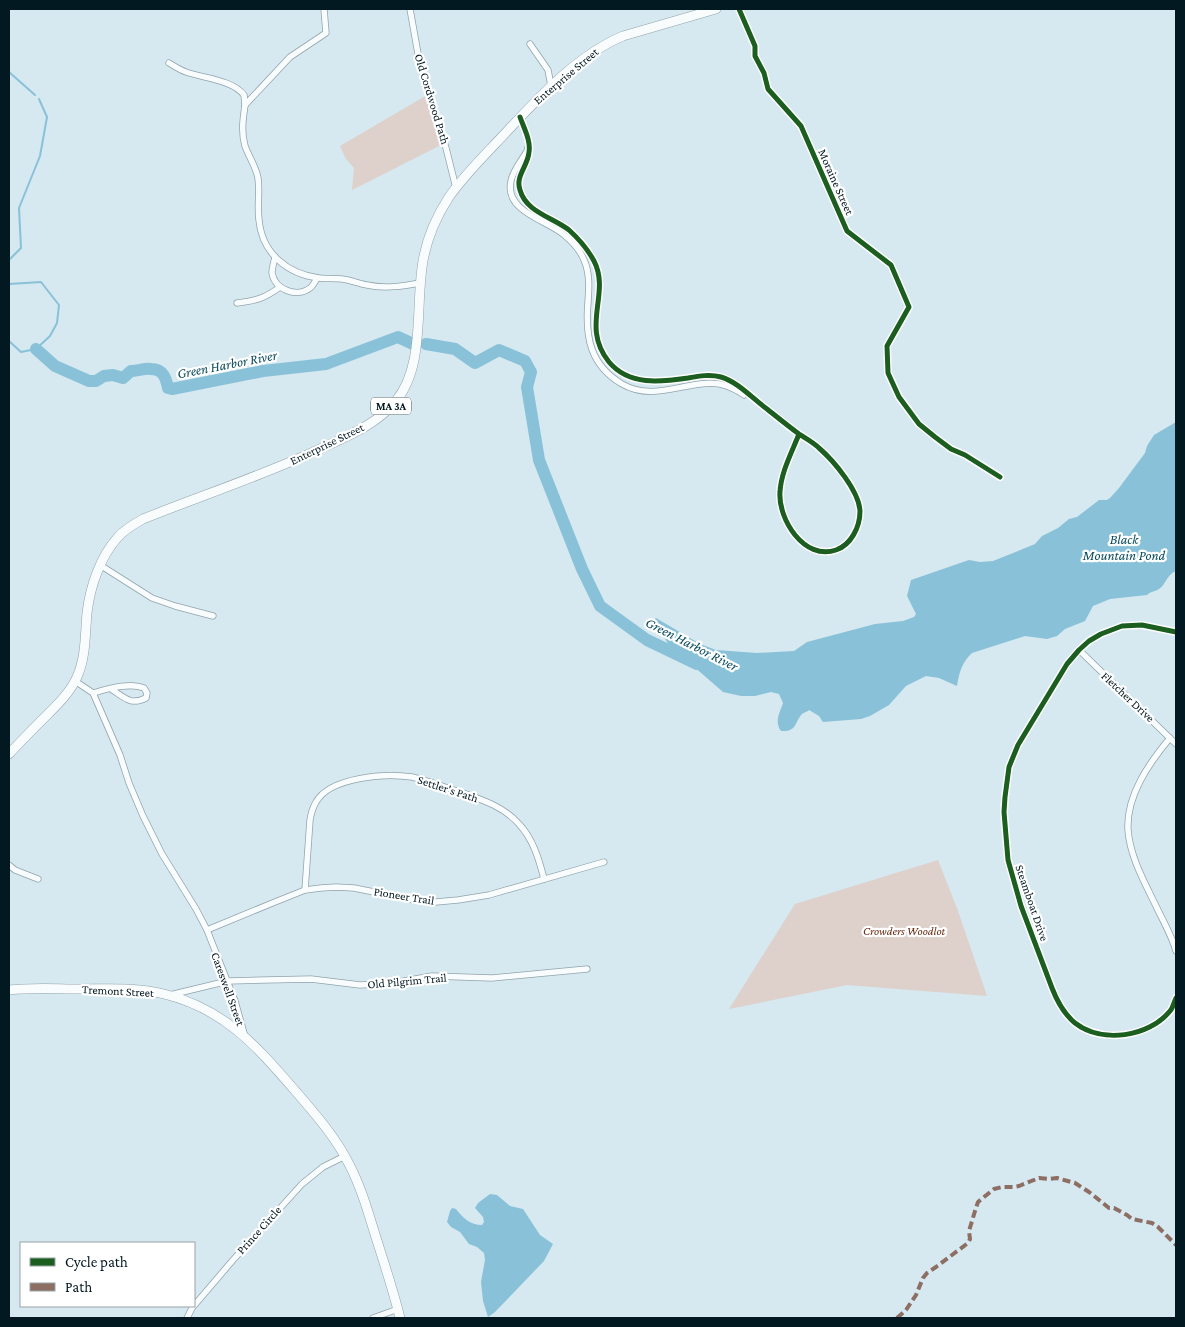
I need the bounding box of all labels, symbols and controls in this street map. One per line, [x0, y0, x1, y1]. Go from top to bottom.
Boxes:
street label: Enterprise Street [531, 44, 602, 107]
street label: Old Cordwood Path [412, 52, 453, 147]
street label: Moraine Street [815, 147, 857, 218]
water label: Green Harbor River [176, 346, 279, 382]
road number: MA 3A [371, 398, 411, 414]
street label: Enterprise Street [288, 420, 367, 468]
water label: Black Mountain Pond [1082, 531, 1166, 563]
water label: Green Harbor River [643, 614, 742, 675]
street label: Fletcher Drive [1099, 669, 1157, 725]
street label: Settler's Path [416, 773, 481, 806]
street label: Steamboat Drive [1012, 863, 1052, 943]
street label: Pioneer Trail [373, 884, 435, 908]
park label: Crowders Woodlot [863, 924, 946, 938]
street label: Careswell Street [208, 950, 248, 1029]
street label: Old Pilgrim Trail [367, 971, 447, 991]
street label: Tremont Street [82, 982, 155, 1000]
street label: Prince Circle [234, 1203, 284, 1257]
legend [20, 1242, 195, 1307]
text: Cycle path [65, 1254, 128, 1271]
text: Path [65, 1279, 92, 1295]

